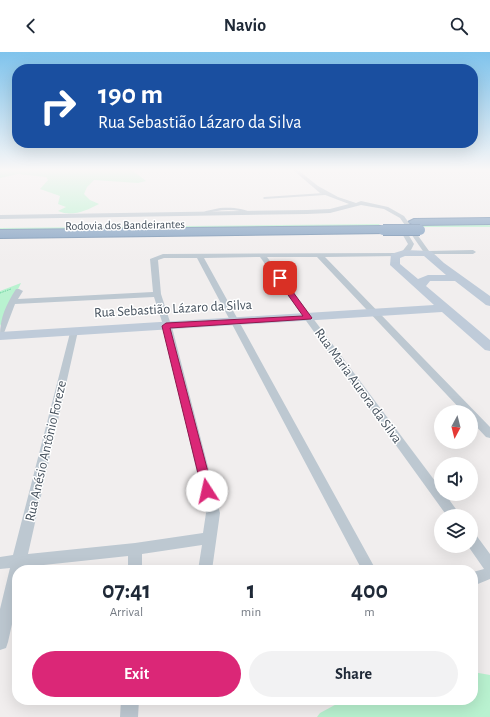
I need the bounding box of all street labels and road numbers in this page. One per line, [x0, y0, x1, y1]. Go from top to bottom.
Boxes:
street label: Rodovia dos Bandeirantes [65, 218, 185, 232]
street label: Rua Sebastião Lázaro da Silva [94, 298, 253, 320]
street label: Rua Maria Aurora da Silva [312, 326, 405, 446]
street label: Rua Anésio Antônio Foreze [23, 379, 69, 523]

